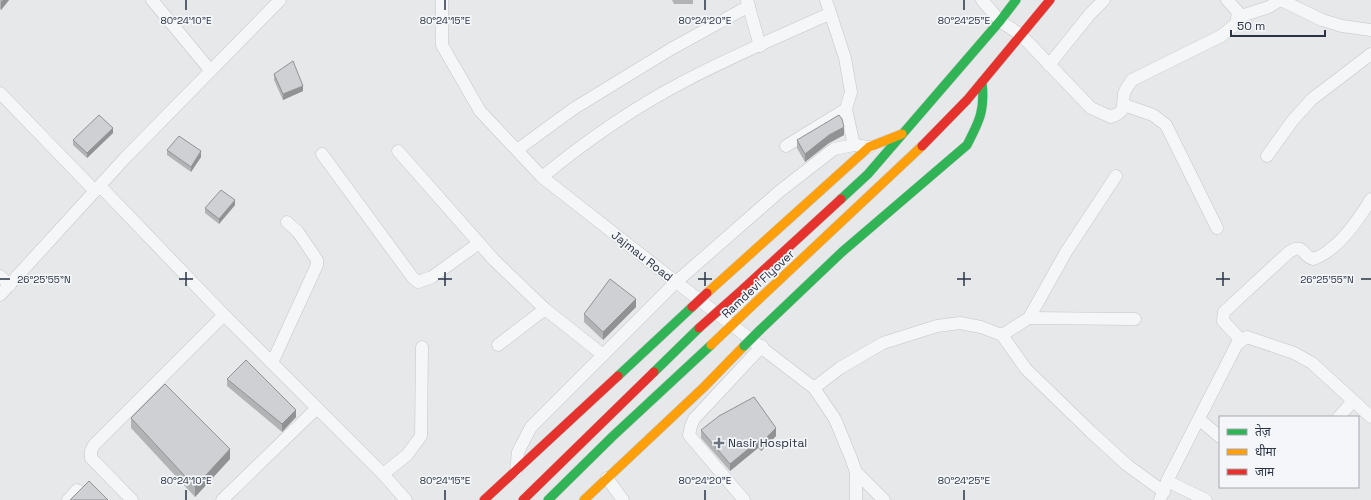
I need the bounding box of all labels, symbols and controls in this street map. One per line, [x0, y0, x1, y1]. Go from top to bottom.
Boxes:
scale bar [1231, 12, 1325, 38]
text: 80°24'10"E [160, 14, 212, 27]
text: 80°24'15"E [420, 14, 471, 27]
text: 80°24'20"E [679, 14, 732, 27]
text: 80°24'25"E [938, 14, 991, 27]
text: 50 m [1237, 18, 1265, 34]
street label: Jajmau Road [608, 227, 676, 285]
street label: Ramdevi Flyover [718, 246, 798, 322]
text: 26°25'55"N [17, 273, 71, 286]
text: 26°25'55"N [1300, 273, 1354, 286]
legend [1219, 416, 1359, 488]
text: तेज़ [1255, 424, 1272, 440]
place label: Nasir Hospital [728, 435, 807, 451]
marker: Nasir Hospital [713, 437, 725, 449]
text: धीमा [1255, 444, 1277, 460]
text: जाम [1255, 464, 1275, 480]
text: 80°24'10"E [160, 474, 212, 487]
text: 80°24'15"E [420, 474, 471, 487]
text: 80°24'20"E [679, 474, 732, 487]
text: 80°24'25"E [938, 474, 991, 487]

